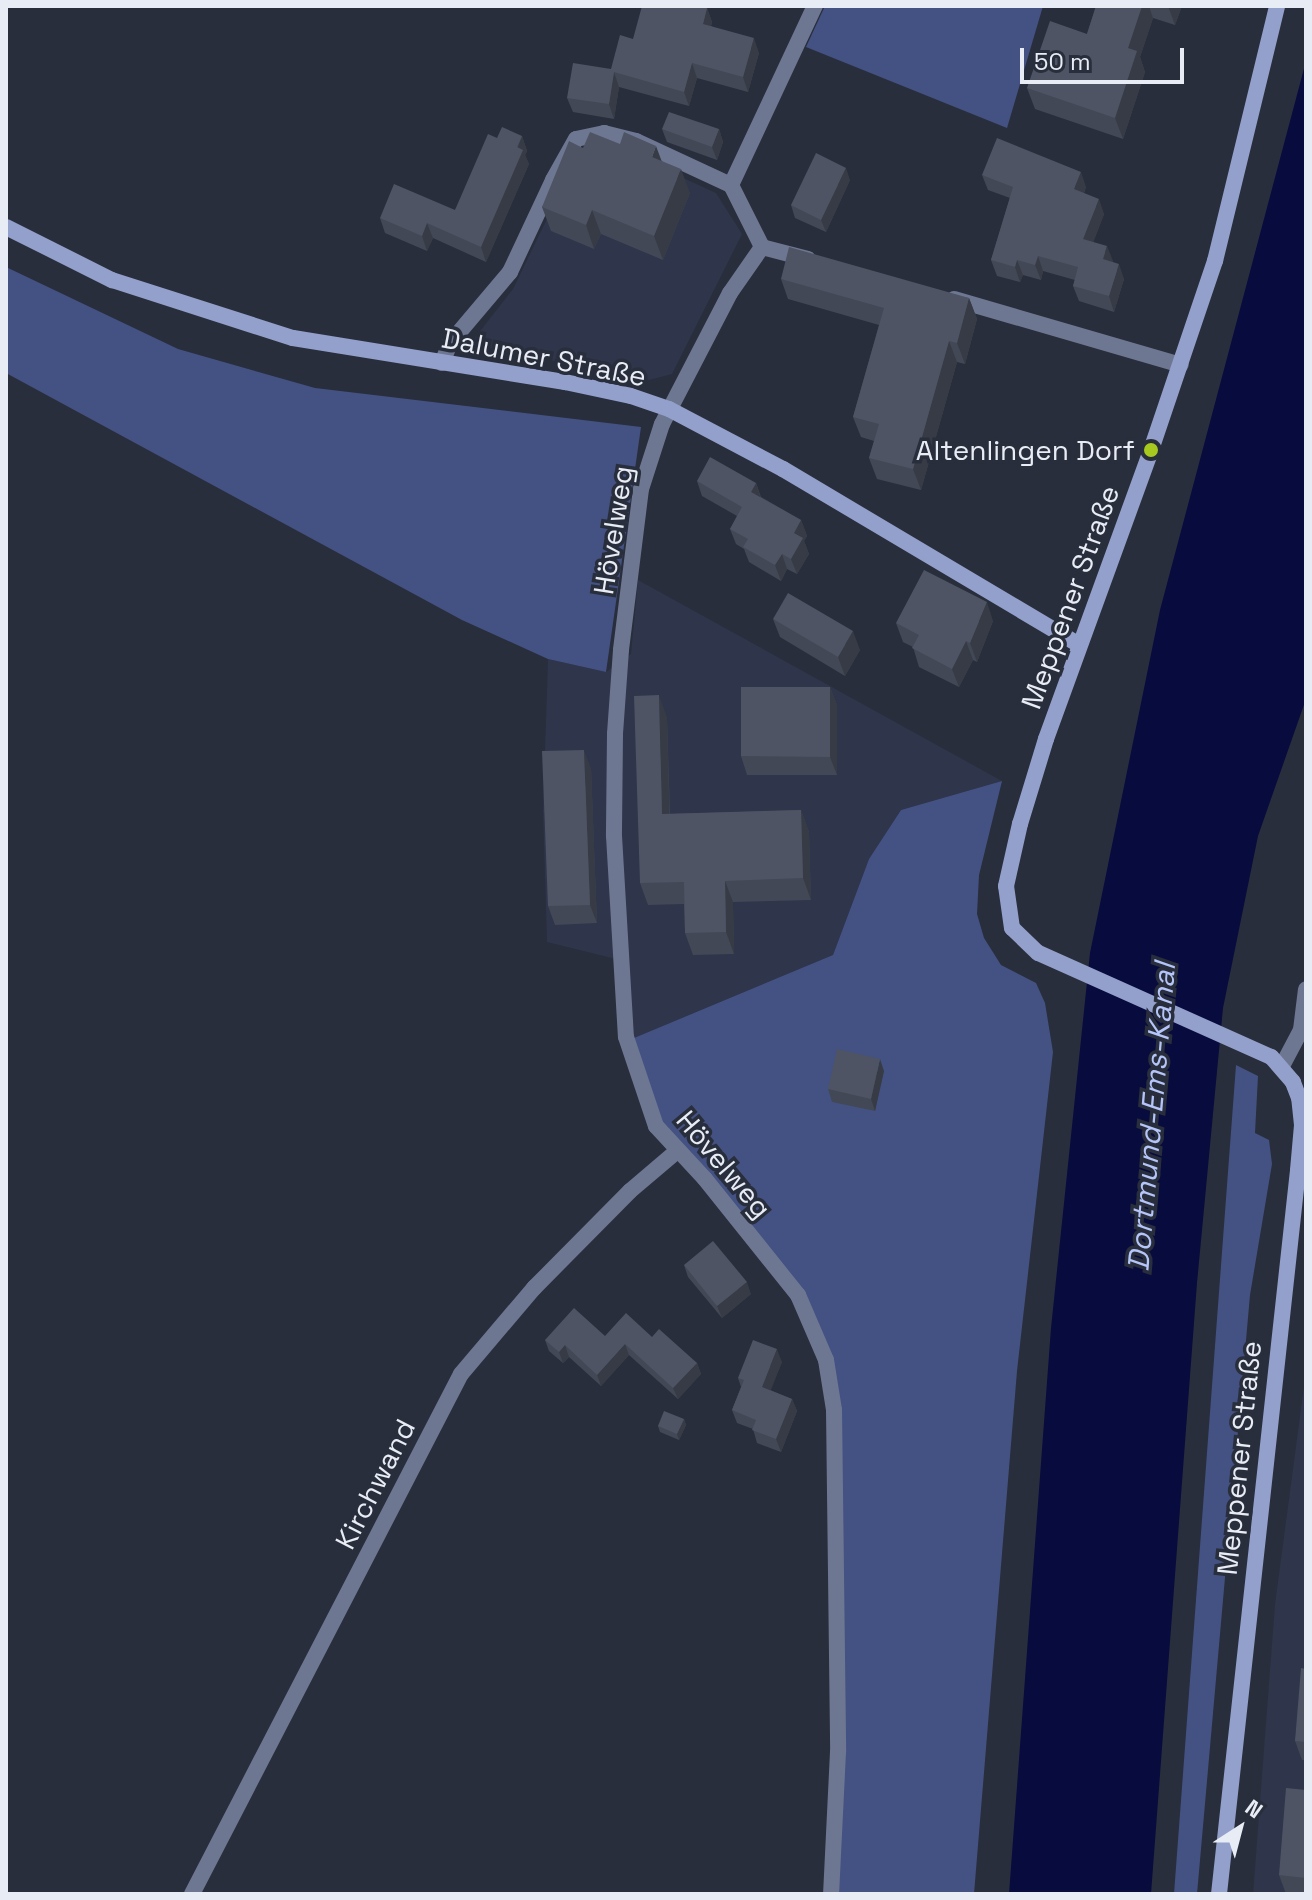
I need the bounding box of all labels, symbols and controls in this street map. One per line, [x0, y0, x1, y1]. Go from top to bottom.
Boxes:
scale bar [1024, 32, 1188, 82]
text: 50 m [1034, 46, 1091, 77]
street label: Dalumer Straße [439, 321, 649, 393]
place label: Altenlingen Dorf [916, 433, 1135, 467]
marker: Altenlingen Dorf [1142, 441, 1160, 459]
street label: Hövelweg [586, 463, 640, 597]
street label: Meppener Straße [1014, 481, 1126, 713]
water label: Dortmund-Ems-Kanal [1121, 961, 1183, 1273]
street label: Hövelweg [669, 1103, 779, 1225]
street label: Meppener Straße [1210, 1339, 1268, 1577]
street label: Kirchwand [328, 1413, 422, 1555]
north arrow [1200, 1788, 1280, 1868]
text: N [1240, 1793, 1268, 1824]

